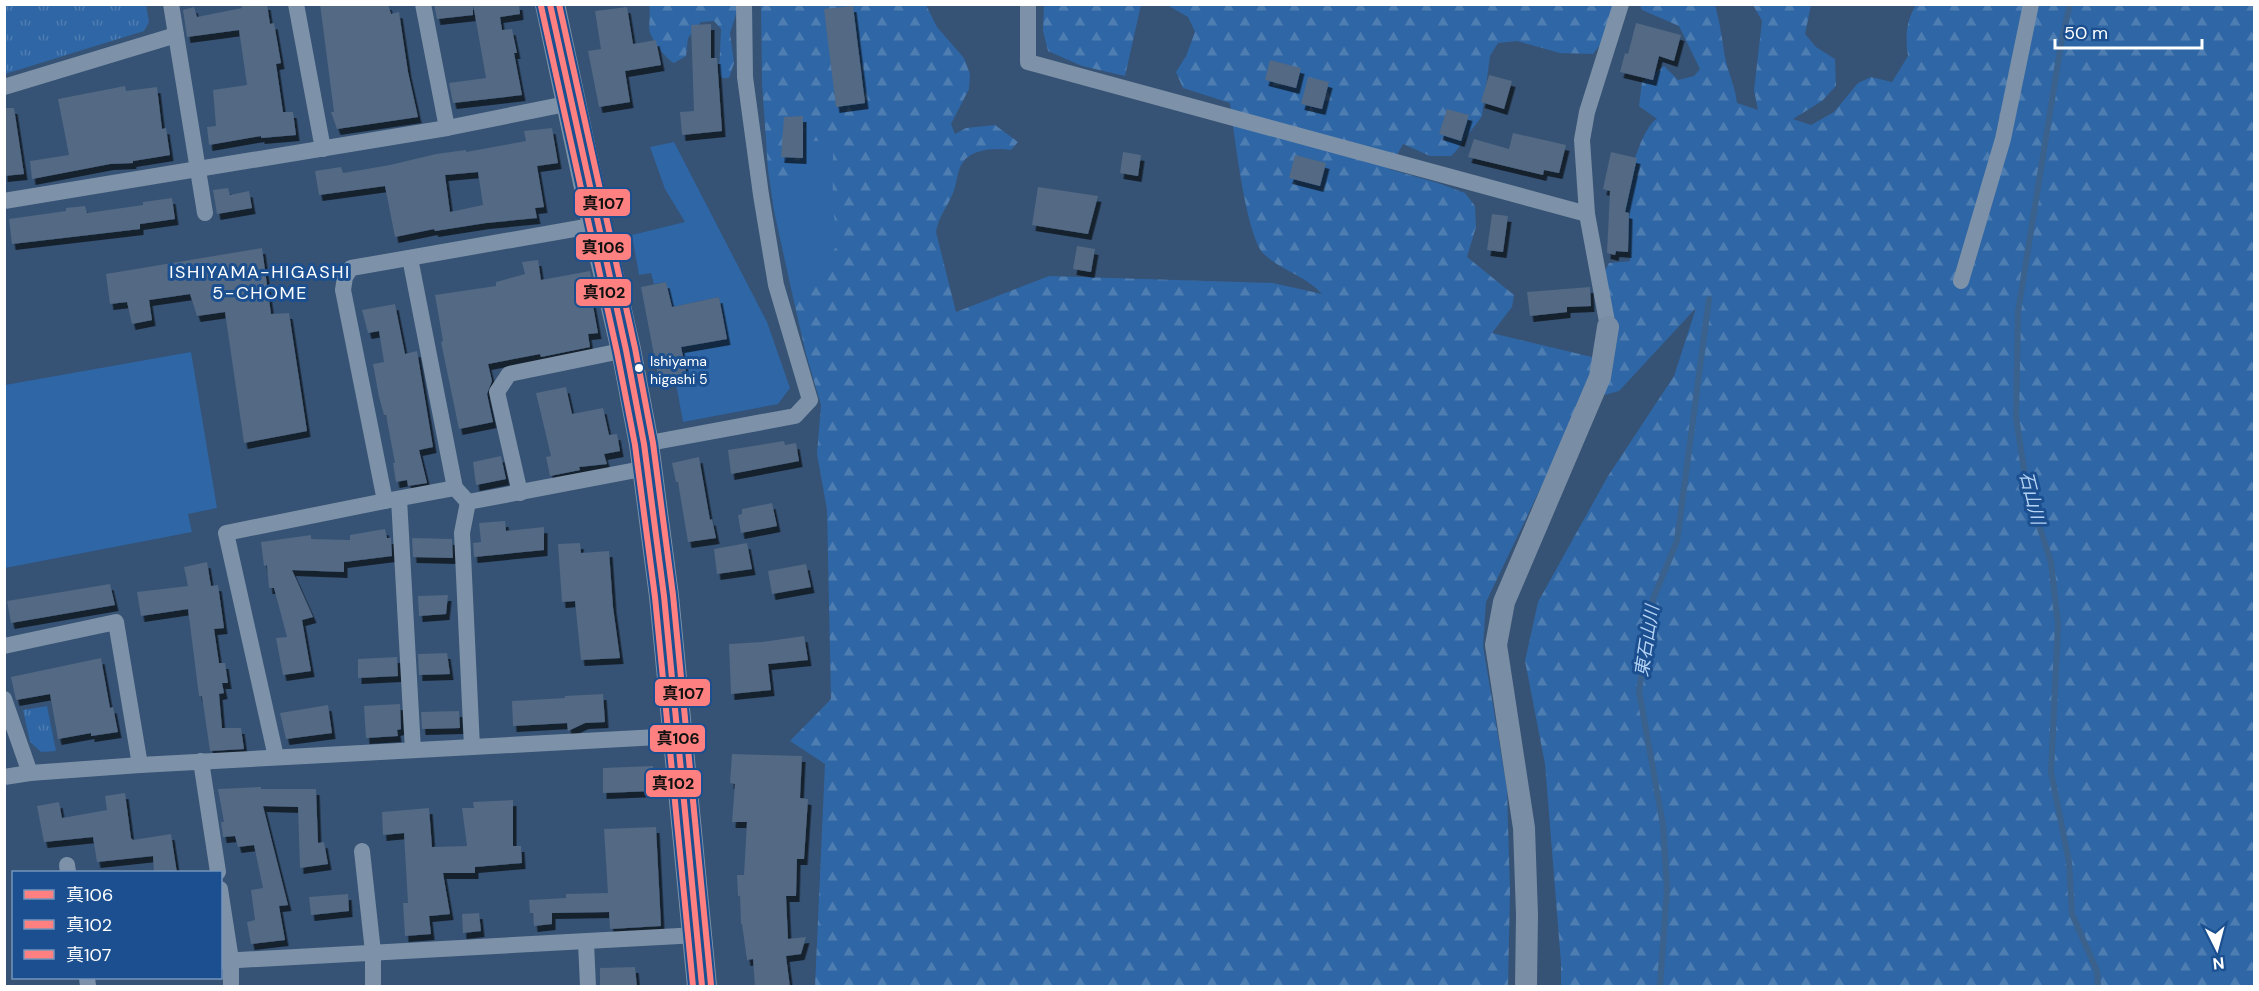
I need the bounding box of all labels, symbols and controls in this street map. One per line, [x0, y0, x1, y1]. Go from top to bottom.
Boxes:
scale bar [2055, 12, 2202, 50]
text: 50 m [2064, 21, 2108, 45]
line badge: 真107 [574, 188, 631, 217]
text: 真107 [582, 193, 624, 214]
line badge: 真106 [575, 233, 632, 261]
text: 真106 [581, 237, 625, 258]
district label: ISHIYAMA-HIGASHI 5-CHOME [169, 260, 351, 305]
line badge: 真102 [575, 278, 632, 307]
text: 真102 [583, 282, 625, 303]
place label: Ishiyama higashi 5 [650, 352, 708, 388]
marker: Ishiyama higashi 5 [633, 362, 645, 374]
water label: 石山川 [2014, 469, 2051, 529]
water label: 東石山川 [1630, 602, 1665, 678]
line badge: 真107 [654, 678, 711, 707]
text: 真107 [662, 683, 704, 704]
line badge: 真106 [649, 724, 706, 753]
text: 真106 [656, 728, 700, 749]
line badge: 真102 [645, 769, 702, 798]
text: 真102 [652, 773, 694, 794]
legend [12, 871, 222, 979]
text: 真106 [66, 883, 113, 907]
text: 真102 [66, 913, 112, 937]
north arrow [2187, 919, 2247, 979]
text: 真107 [66, 943, 111, 967]
text: N [2212, 952, 2225, 974]

